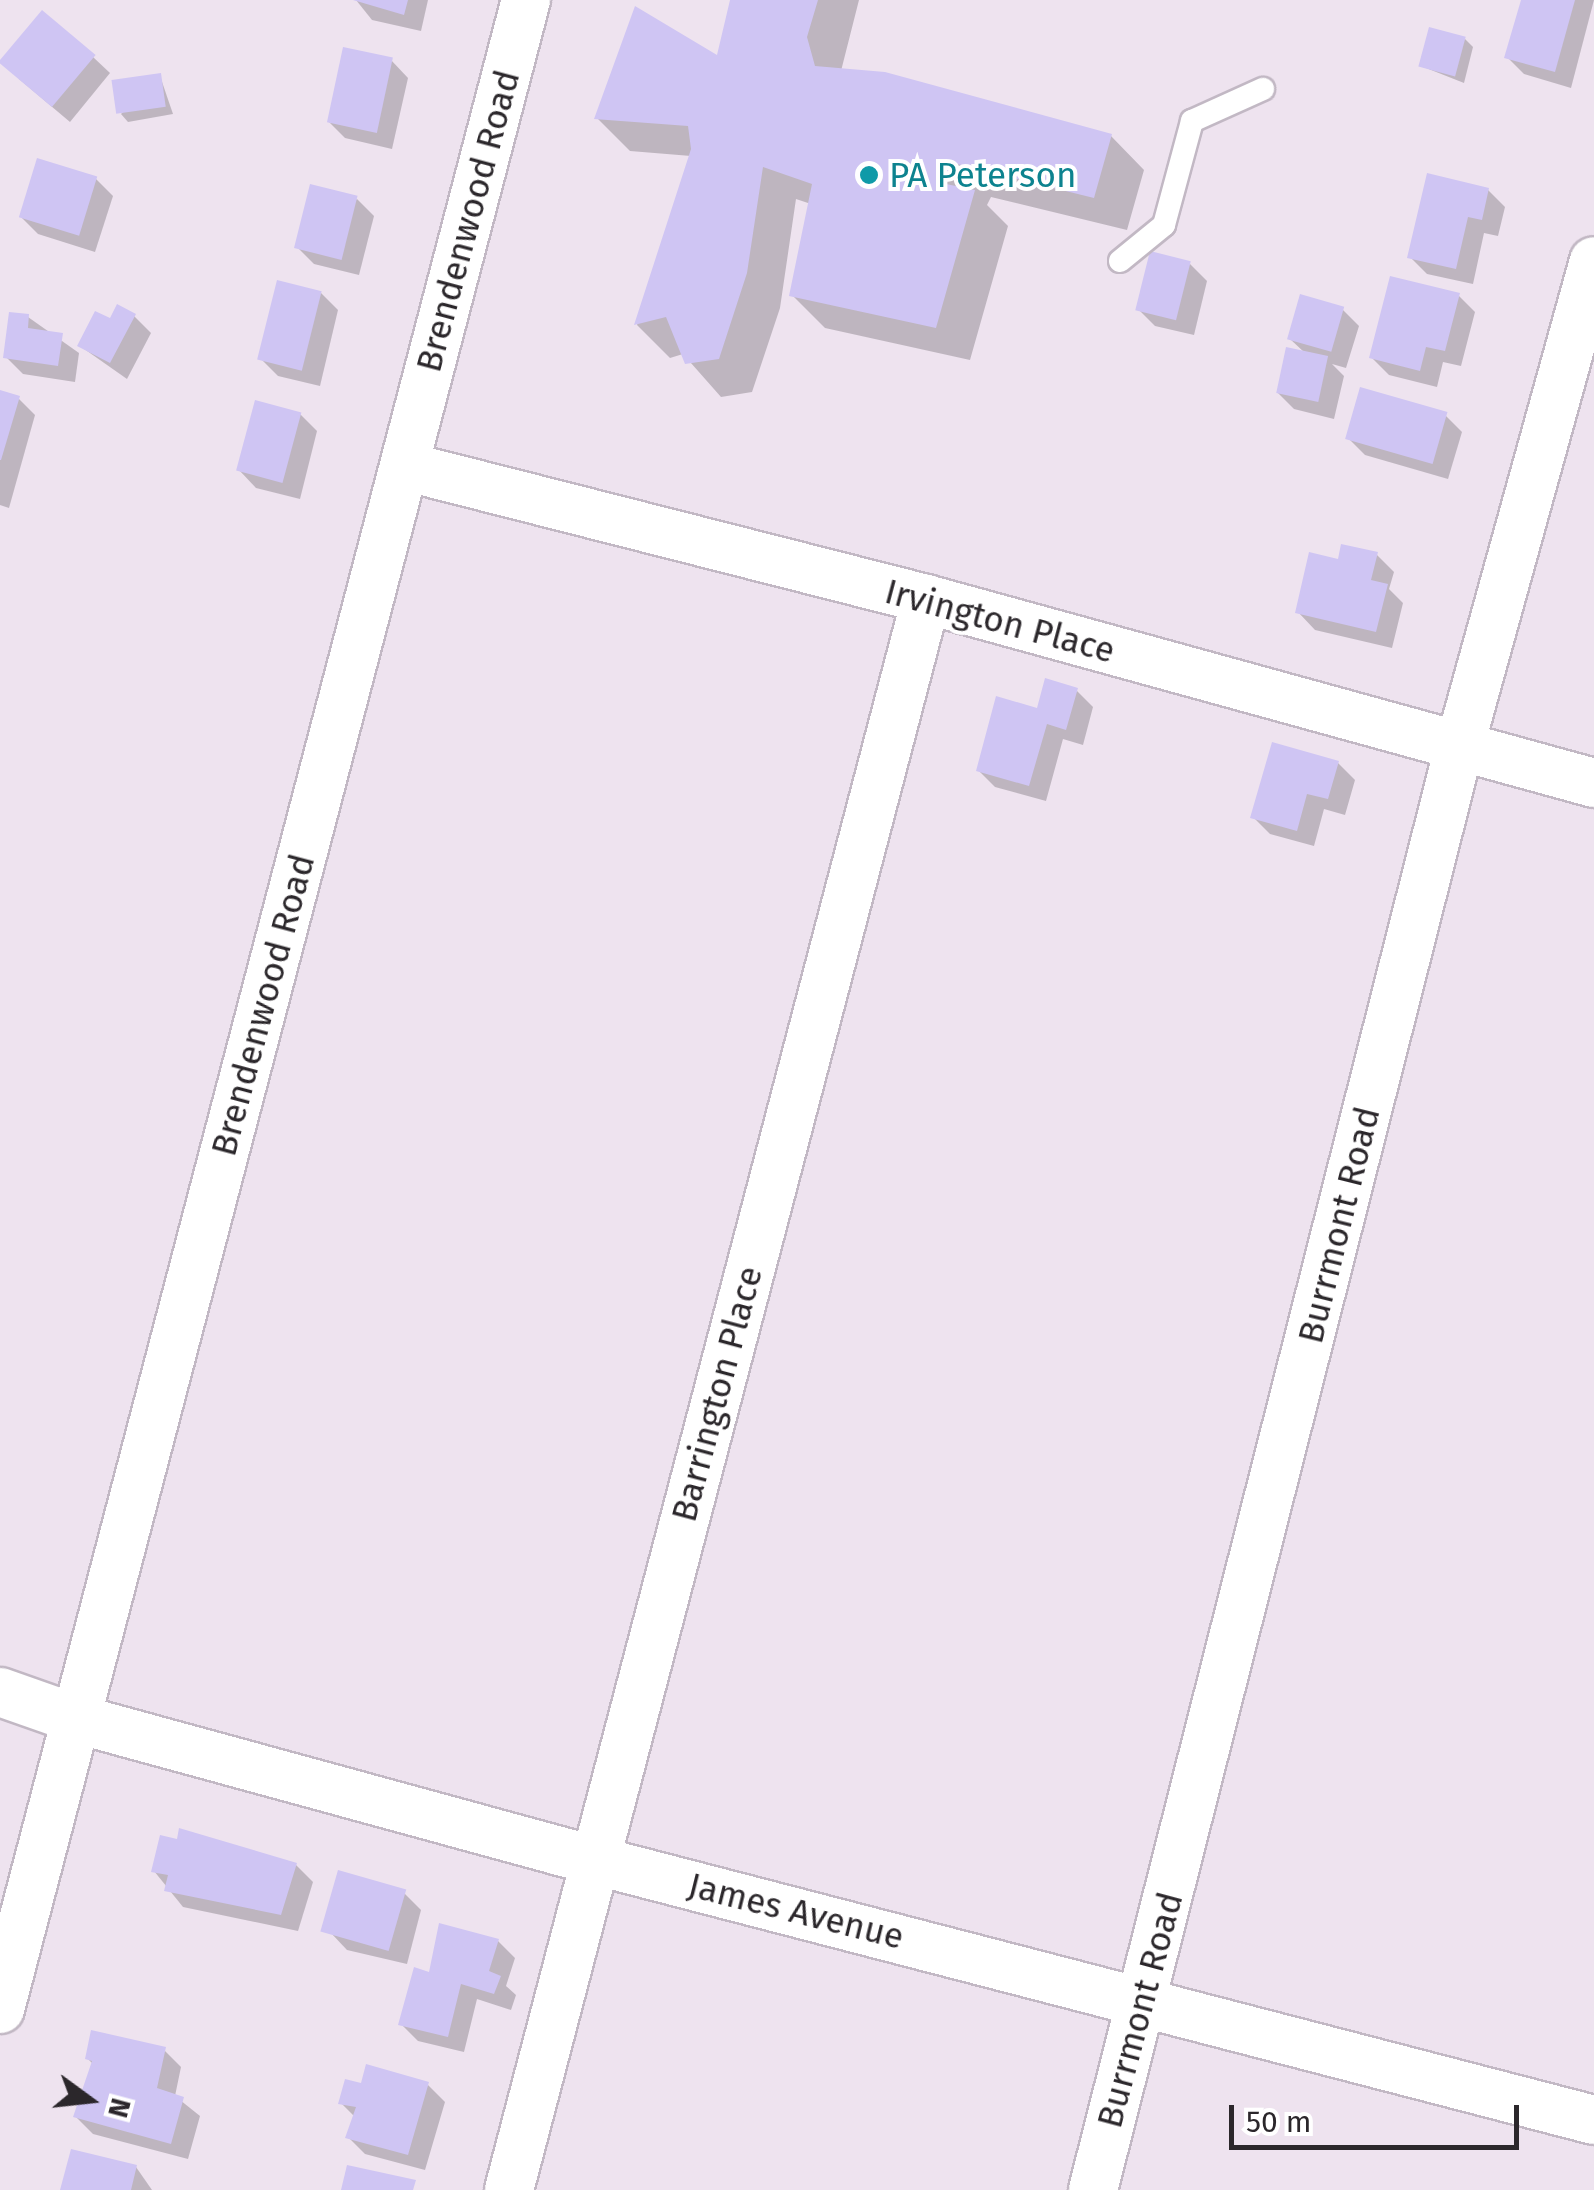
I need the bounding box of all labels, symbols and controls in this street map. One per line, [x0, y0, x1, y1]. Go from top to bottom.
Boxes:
street label: Brendenwood Road [408, 65, 528, 377]
place label: PA Peterson [889, 154, 1076, 196]
marker: PA Peterson [858, 164, 880, 186]
street label: Irvington Place [880, 570, 1120, 672]
street label: Brendenwood Road [203, 849, 323, 1161]
street label: Burrmont Road [1289, 1102, 1389, 1348]
street label: Barrington Place [663, 1262, 771, 1526]
street label: James Avenue [684, 1864, 908, 1958]
street label: Burrmont Road [1088, 1888, 1192, 2132]
north arrow [40, 2050, 140, 2150]
scale bar [1234, 2085, 1524, 2147]
text: N [101, 2095, 138, 2121]
text: 50 m [1246, 2104, 1311, 2140]

